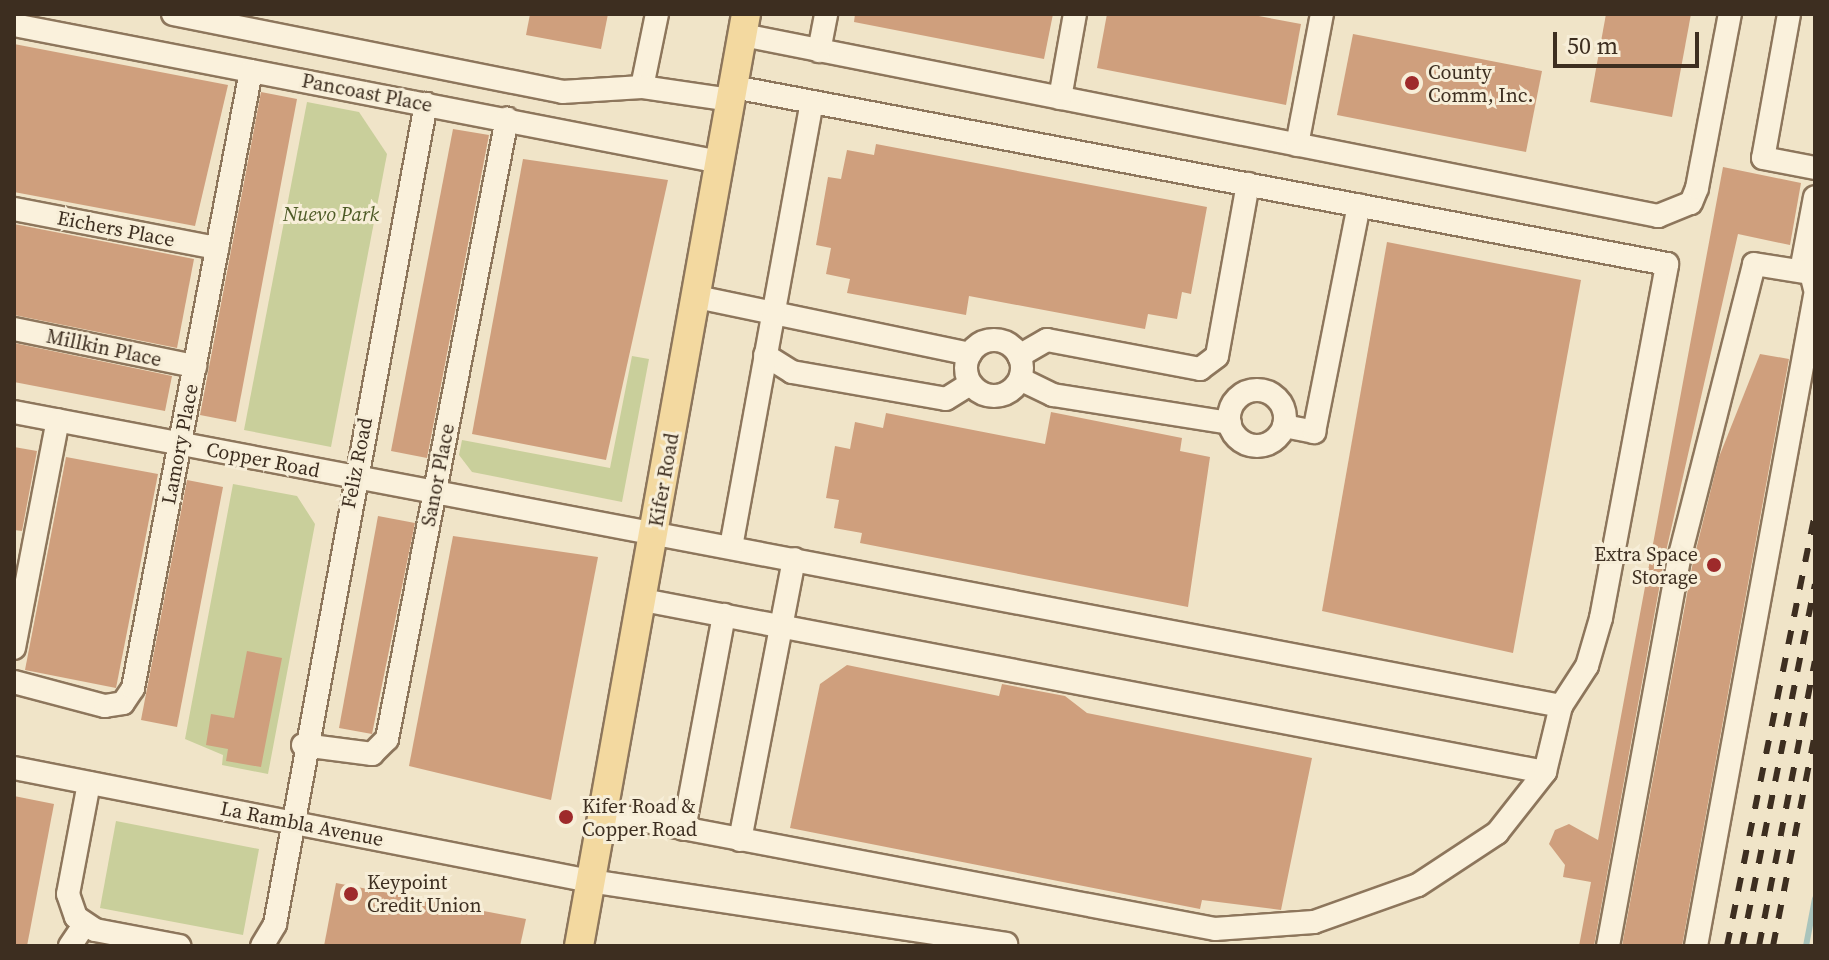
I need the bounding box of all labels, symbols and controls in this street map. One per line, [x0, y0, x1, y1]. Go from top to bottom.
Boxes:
scale bar [1557, 16, 1703, 66]
text: 50 m [1567, 29, 1618, 62]
place label: County Comm, Inc. [1428, 60, 1534, 107]
street label: Pancoast Place [300, 69, 434, 117]
marker: County Comm, Inc. [1403, 74, 1421, 92]
park label: Nuevo Park [283, 202, 379, 226]
street label: Eichers Place [55, 206, 177, 252]
street label: Millkin Place [44, 324, 164, 372]
street label: Lamory Place [157, 382, 203, 506]
street label: Feliz Road [336, 416, 378, 510]
street label: Sanor Place [416, 422, 460, 528]
street label: Kifer Road [644, 431, 684, 529]
street label: Copper Road [204, 437, 322, 483]
place label: Extra Space Storage [1594, 542, 1698, 589]
marker: Extra Space Storage [1705, 556, 1723, 574]
place label: Kifer Road & Copper Road [582, 794, 697, 841]
street label: La Rambla Avenue [218, 796, 386, 852]
marker: Kifer Road & Copper Road [557, 808, 575, 826]
place label: Keypoint Credit Union [367, 870, 482, 917]
marker: Keypoint Credit Union [342, 885, 360, 903]

